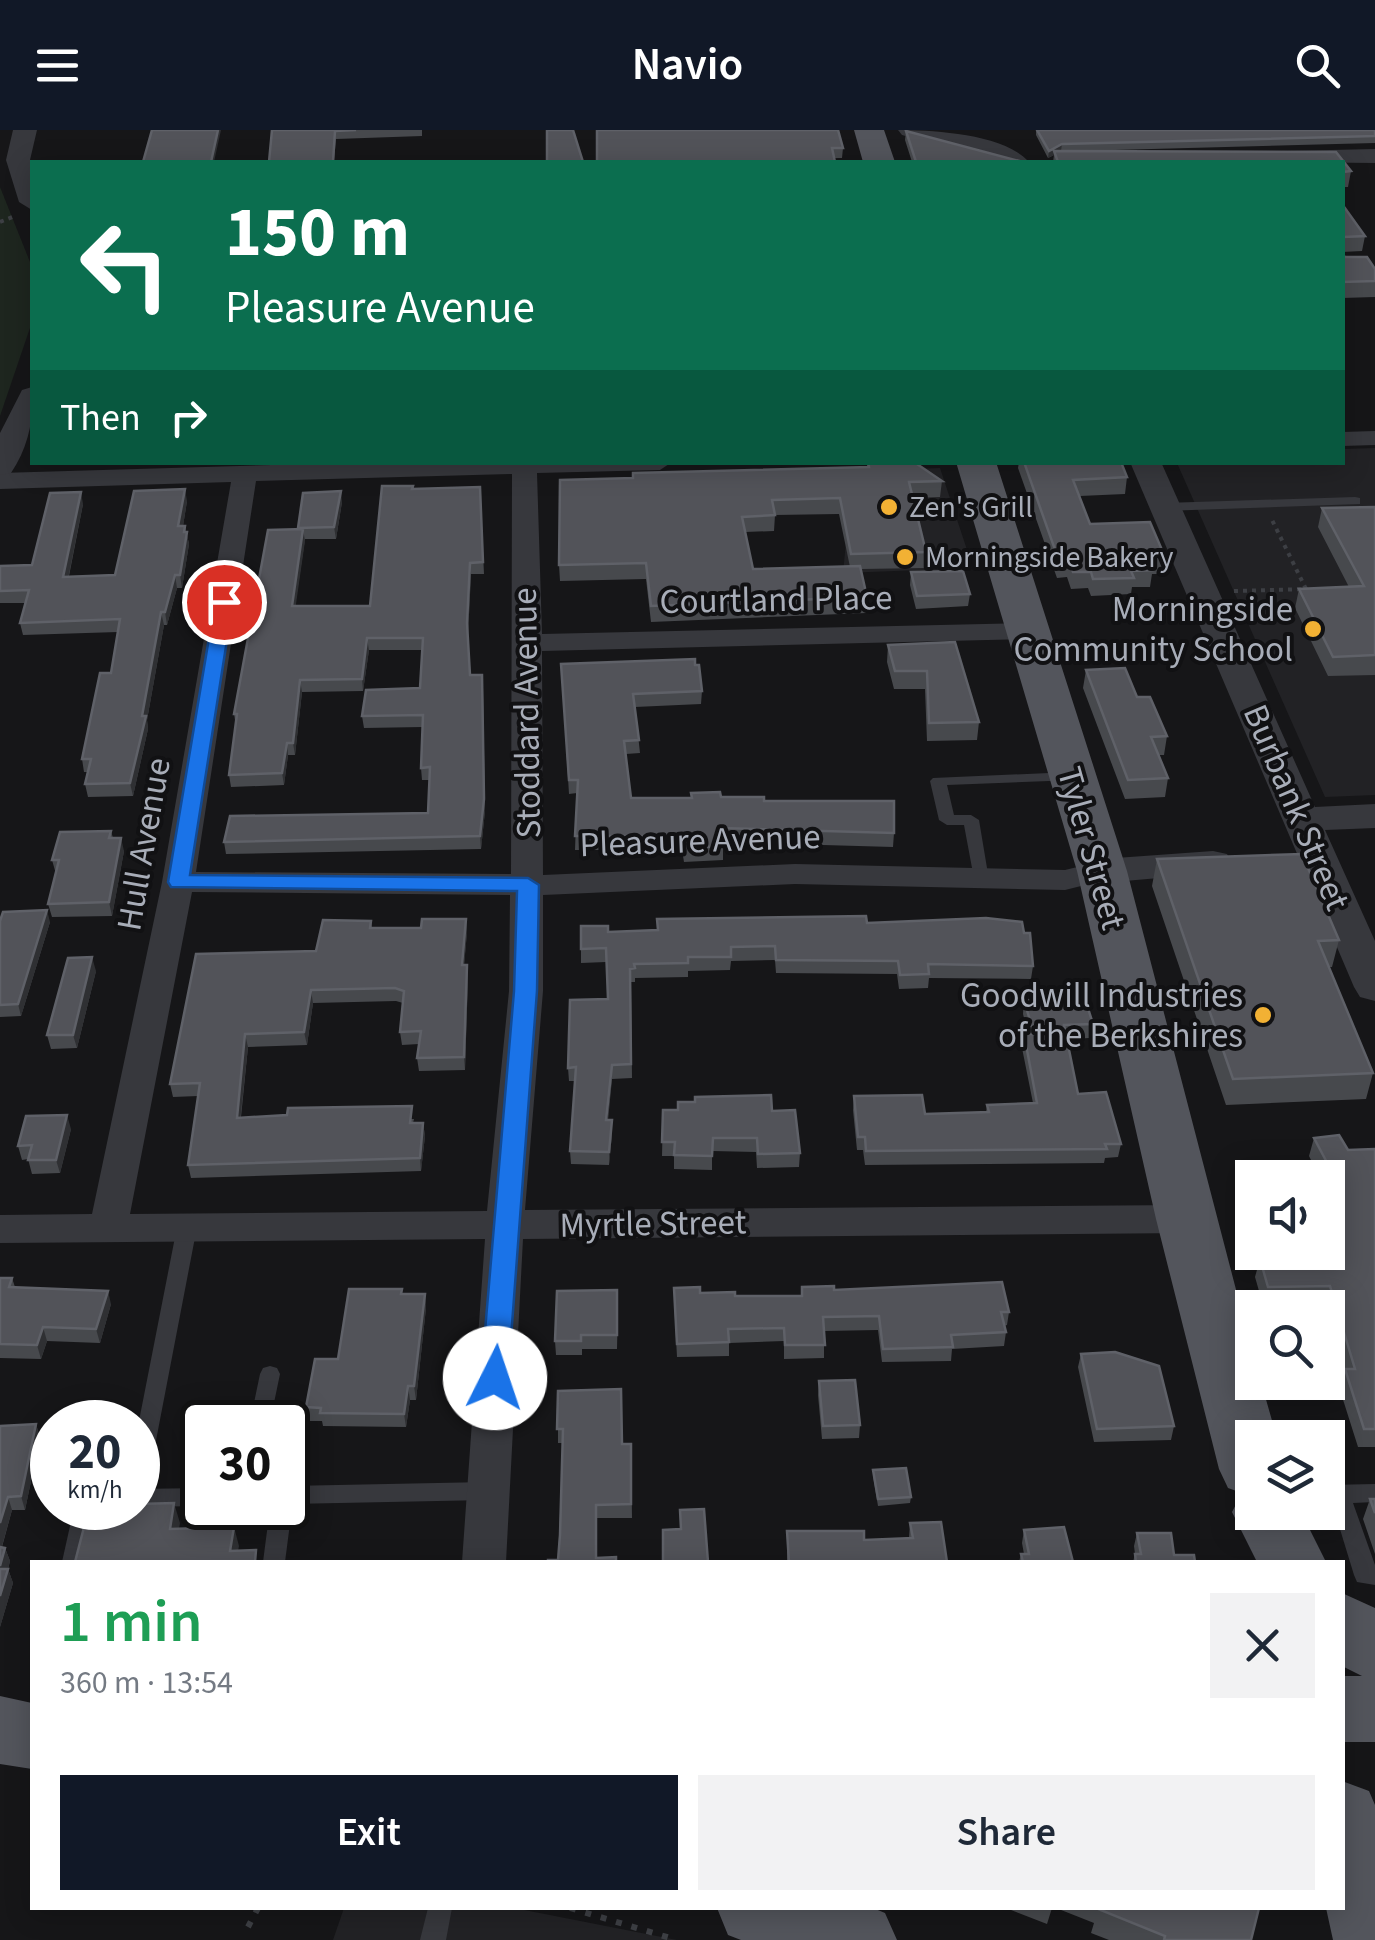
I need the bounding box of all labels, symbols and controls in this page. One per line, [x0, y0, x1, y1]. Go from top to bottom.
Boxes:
text: Navio [632, 33, 743, 97]
icon: menu [30, 38, 85, 93]
icon: search [1290, 38, 1345, 93]
text: 150 m [225, 183, 410, 283]
icon: left [60, 200, 190, 330]
text: Pleasure Avenue [225, 276, 535, 340]
icon: right [161, 390, 216, 445]
text: Then [60, 391, 141, 445]
place label: Zen's Grill [909, 486, 1033, 529]
marker: Zen's Grill [878, 496, 900, 518]
place label: Morningside Bakery [925, 536, 1173, 579]
marker: Morningside Bakery [894, 546, 916, 568]
pin [182, 560, 267, 645]
street label: Courtland Place [659, 573, 893, 627]
icon: arrive [197, 575, 252, 630]
place label: Morningside Community School [1013, 585, 1293, 675]
street label: Stoddard Avenue [500, 587, 554, 839]
marker: Morningside Community School [1302, 618, 1324, 640]
street label: Burbank Street [1230, 697, 1362, 918]
street label: Hull Avenue [104, 754, 184, 934]
street label: Tyler Street [1044, 761, 1138, 936]
street label: Pleasure Avenue [579, 812, 821, 870]
place label: Goodwill Industries of the Berkshires [960, 971, 1243, 1061]
marker: Goodwill Industries of the Berkshires [1252, 1004, 1274, 1026]
map controls [1235, 1160, 1345, 1530]
button: sound [1235, 1160, 1345, 1270]
street label: Myrtle Street [559, 1197, 747, 1251]
button: search [1235, 1290, 1345, 1400]
position arrow [443, 1326, 547, 1430]
speed limit sign: 30 [180, 1400, 310, 1530]
text: 20 [69, 1417, 121, 1488]
button: layers [1235, 1420, 1345, 1530]
text: km/h [67, 1472, 123, 1508]
text: 1 min [60, 1580, 203, 1665]
button: close [1210, 1593, 1315, 1698]
text: 360 m · 13:54 [60, 1660, 233, 1706]
button: Exit [60, 1775, 678, 1890]
button: Share [698, 1775, 1315, 1890]

